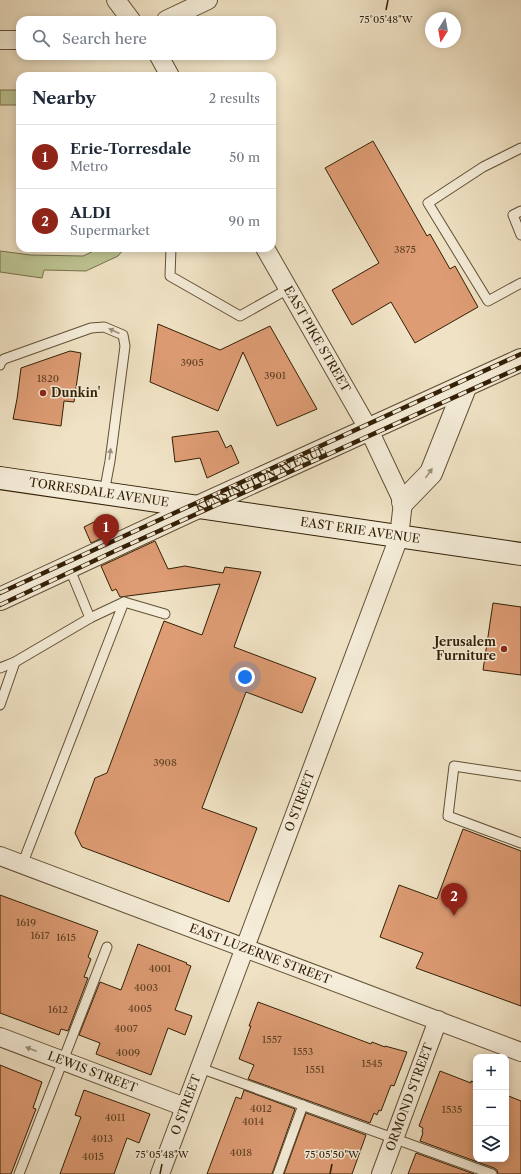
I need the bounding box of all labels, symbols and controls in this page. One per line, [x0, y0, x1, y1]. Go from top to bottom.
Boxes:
north arrow [425, 12, 461, 48]
text: 75°05'48"W [359, 13, 414, 26]
search box [16, 16, 276, 60]
icon: search [30, 27, 52, 49]
text: Search here [62, 29, 147, 48]
text: Nearby [32, 88, 96, 108]
text: 2 results [209, 90, 260, 106]
text: Erie-Torresdale [70, 139, 191, 158]
text: 1 [42, 149, 48, 165]
text: 50 m [229, 149, 260, 165]
text: Metro [70, 158, 108, 174]
text: ALDI [70, 203, 111, 222]
text: 2 [41, 213, 49, 229]
text: 90 m [229, 213, 260, 229]
text: Supermarket [70, 222, 150, 238]
house number: 3875 [394, 243, 416, 256]
street label: EAST PIKE STREET [281, 283, 354, 394]
one-way arrow [108, 328, 120, 334]
house number: 3905 [180, 356, 204, 369]
house number: 3901 [264, 369, 287, 382]
house number: 1820 [37, 372, 59, 385]
place label: Dunkin' [51, 385, 101, 400]
marker: Dunkin' [38, 388, 48, 398]
street label: KENSINGTON AVENUE [192, 442, 328, 514]
one-way arrow [107, 448, 114, 460]
one-way arrow [425, 468, 433, 479]
street label: TORRESDALE AVENUE [28, 474, 170, 510]
pin: 1 [93, 514, 119, 547]
street label: EAST ERIE AVENUE [299, 514, 421, 546]
place label: Jerusalem Furniture [433, 634, 496, 663]
marker: Jerusalem Furniture [499, 644, 509, 654]
your location [235, 667, 255, 687]
house number: 3908 [153, 756, 177, 769]
street label: O STREET [281, 769, 318, 834]
pin: 2 [441, 883, 467, 916]
house number: 1619 [16, 916, 36, 929]
street label: EAST LUZERNE STREET [187, 920, 333, 987]
house number: 1617 [30, 929, 50, 942]
house number: 1615 [56, 931, 76, 944]
house number: 4001 [149, 962, 172, 975]
house number: 4003 [134, 981, 158, 994]
house number: 4005 [128, 1002, 152, 1015]
house number: 1612 [48, 1003, 68, 1016]
house number: 4007 [114, 1022, 138, 1035]
house number: 1557 [262, 1033, 282, 1046]
street label: ORMOND STREET [382, 1041, 436, 1153]
one-way arrow [25, 1045, 37, 1051]
house number: 1553 [293, 1045, 313, 1058]
house number: 4009 [116, 1046, 140, 1059]
street label: LEWIS STREET [46, 1048, 140, 1095]
map controls [473, 1054, 509, 1162]
button: + [473, 1054, 509, 1090]
house number: 1545 [362, 1057, 382, 1070]
house number: 1551 [305, 1063, 325, 1076]
street label: O STREET [167, 1072, 204, 1137]
button: − [473, 1090, 509, 1126]
house number: 4012 [250, 1102, 272, 1115]
house number: 1535 [442, 1103, 462, 1116]
house number: 4011 [105, 1111, 126, 1124]
house number: 4014 [242, 1115, 264, 1128]
button: layers [473, 1126, 509, 1162]
house number: 4013 [91, 1132, 113, 1145]
house number: 4018 [230, 1146, 252, 1159]
text: 75°05'48"W [135, 1148, 190, 1161]
text: 75°05'50"W [305, 1148, 360, 1161]
house number: 4015 [82, 1150, 104, 1163]

